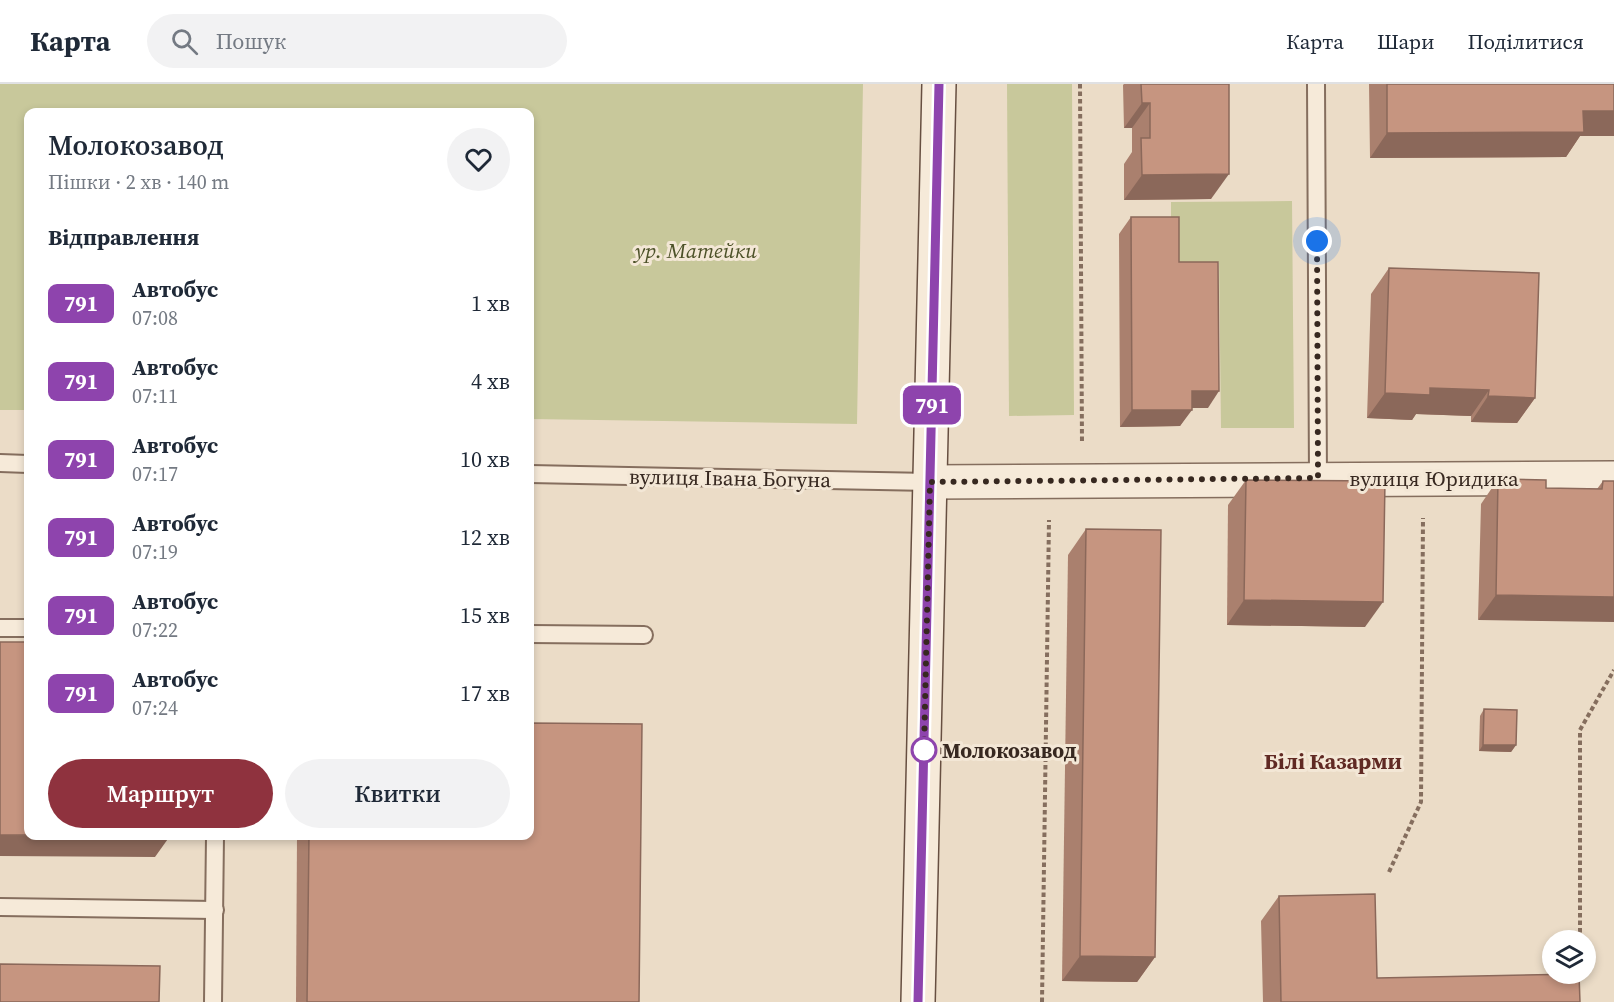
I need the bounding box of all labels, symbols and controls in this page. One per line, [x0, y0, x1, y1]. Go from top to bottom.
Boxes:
search box [147, 14, 567, 68]
text: Карта [30, 22, 111, 60]
icon: search [168, 25, 201, 58]
text: Пошук [216, 26, 286, 56]
text: Карта [1286, 27, 1344, 56]
text: Шари [1377, 27, 1435, 56]
text: Поділитися [1468, 27, 1584, 56]
text: Молокозавод [48, 126, 224, 164]
button: heart [447, 128, 510, 191]
text: Пішки · 2 хв · 140 m [48, 168, 229, 196]
text: Відправлення [48, 222, 199, 252]
your location [1302, 226, 1332, 256]
park label: ур. Матейки [632, 236, 757, 265]
text: Автобус [132, 274, 218, 304]
text: 1 хв [471, 288, 510, 318]
text: 791 [64, 289, 98, 318]
text: 07:08 [132, 304, 178, 332]
text: Автобус [132, 352, 218, 382]
text: 4 хв [471, 366, 510, 396]
text: 791 [64, 367, 98, 396]
text: 07:11 [132, 382, 178, 410]
line badge: 791 [898, 386, 966, 424]
text: 791 [915, 391, 949, 420]
text: Автобус [132, 430, 218, 460]
text: 10 хв [460, 444, 510, 474]
text: 791 [64, 445, 98, 474]
text: 07:17 [132, 460, 178, 488]
street label: вулиця Івана Богуна [629, 462, 832, 494]
street label: вулиця Юридика [1349, 464, 1519, 493]
text: Автобус [132, 508, 218, 538]
text: 12 хв [460, 522, 510, 552]
text: 791 [64, 523, 98, 552]
text: 07:19 [132, 538, 178, 566]
text: Автобус [132, 586, 218, 616]
text: 15 хв [460, 600, 510, 630]
text: 791 [64, 601, 98, 630]
text: 07:22 [132, 616, 178, 644]
text: Автобус [132, 664, 218, 694]
text: 17 хв [460, 678, 510, 708]
text: 791 [64, 679, 98, 708]
text: 07:24 [132, 694, 178, 722]
place label: Молокозавод [942, 736, 1077, 765]
marker: Молокозавод [911, 737, 937, 763]
district label: Білі Казарми [1264, 746, 1402, 776]
button: Маршрут [48, 759, 273, 828]
button: Квитки [285, 759, 510, 828]
map controls [1542, 930, 1596, 984]
button: layers [1542, 930, 1596, 984]

